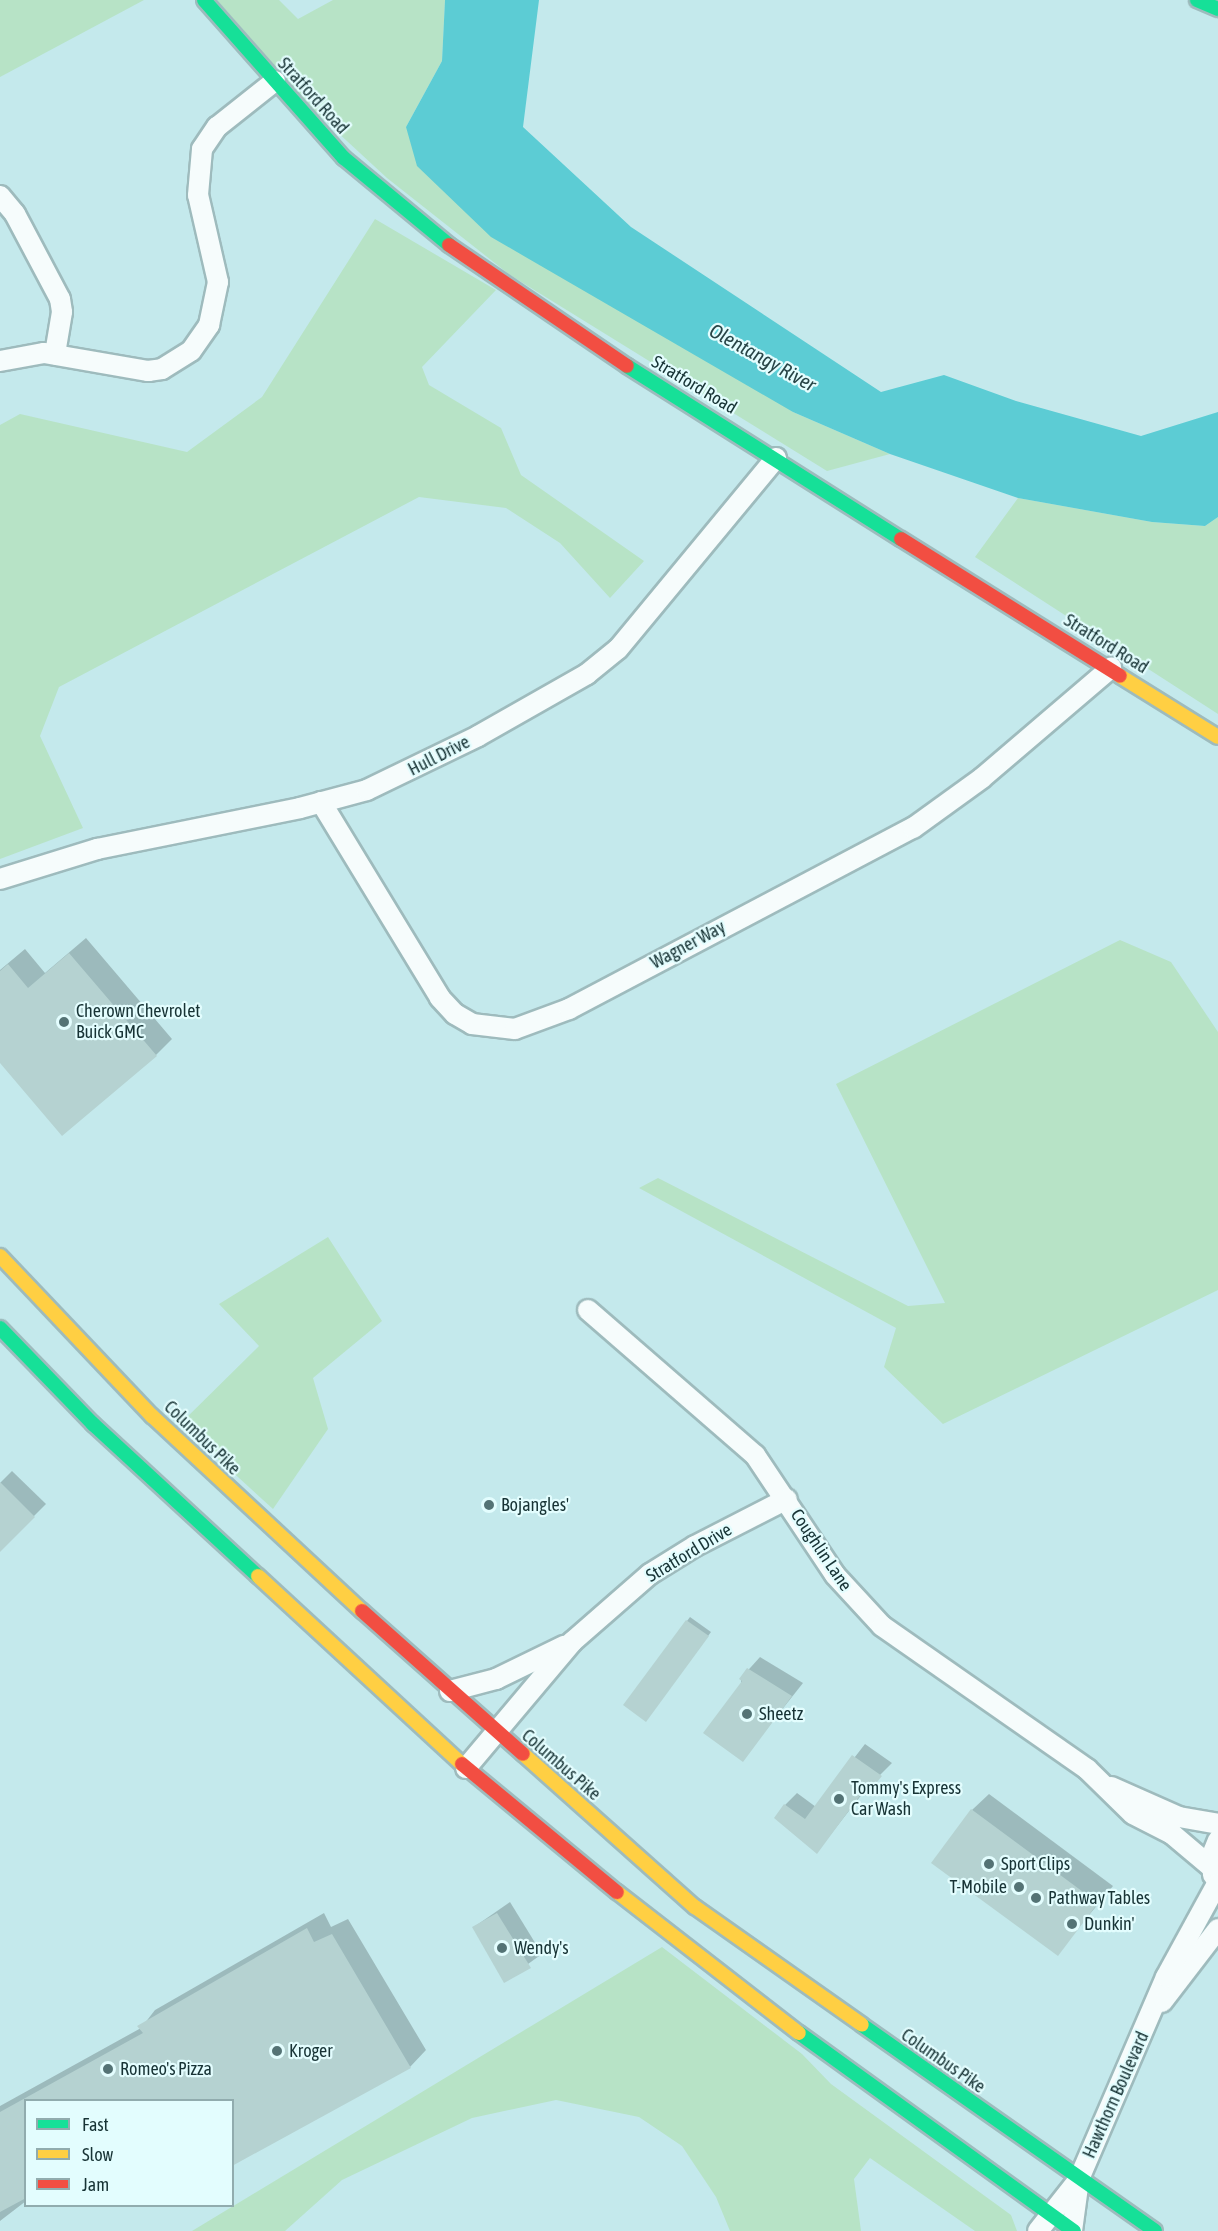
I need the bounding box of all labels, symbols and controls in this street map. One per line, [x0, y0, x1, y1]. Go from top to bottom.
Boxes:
street label: Stratford Road [273, 53, 353, 139]
water label: Olentangy River [706, 318, 820, 396]
street label: Stratford Road [648, 351, 740, 419]
street label: Stratford Road [1060, 610, 1152, 678]
street label: Hull Drive [405, 731, 473, 781]
street label: Wagner Way [647, 916, 729, 974]
place label: Cherown Chevrolet Buick GMC [76, 1001, 200, 1044]
marker: Cherown Chevrolet Buick GMC [57, 1015, 71, 1029]
street label: Columbus Pike [159, 1396, 245, 1480]
place label: Bojangles' [501, 1494, 569, 1516]
marker: Bojangles' [482, 1498, 496, 1512]
street label: Coughlin Lane [786, 1505, 856, 1595]
street label: Stratford Drive [642, 1519, 736, 1587]
place label: Sheetz [759, 1703, 803, 1725]
marker: Sheetz [740, 1707, 754, 1721]
street label: Columbus Pike [517, 1725, 605, 1805]
place label: Tommy's Express Car Wash [851, 1778, 961, 1820]
marker: Tommy's Express Car Wash [832, 1792, 846, 1806]
place label: Sport Clips [1001, 1853, 1070, 1875]
marker: Sport Clips [982, 1857, 996, 1871]
place label: T-Mobile [950, 1876, 1007, 1898]
marker: T-Mobile [1012, 1880, 1026, 1894]
place label: Pathway Tables [1048, 1887, 1150, 1909]
marker: Pathway Tables [1029, 1891, 1043, 1905]
place label: Dunkin' [1084, 1913, 1134, 1935]
marker: Dunkin' [1065, 1917, 1079, 1931]
place label: Wendy's [514, 1937, 569, 1959]
marker: Wendy's [495, 1941, 509, 1955]
street label: Columbus Pike [897, 2024, 989, 2098]
street label: Hawthorn Boulevard [1078, 2028, 1154, 2162]
place label: Kroger [289, 2040, 332, 2062]
marker: Kroger [270, 2044, 284, 2058]
place label: Romeo's Pizza [120, 2058, 212, 2080]
marker: Romeo's Pizza [101, 2062, 115, 2076]
legend [24, 2099, 234, 2207]
text: Fast [82, 2114, 109, 2135]
text: Slow [82, 2144, 113, 2165]
text: Jam [82, 2174, 109, 2195]

